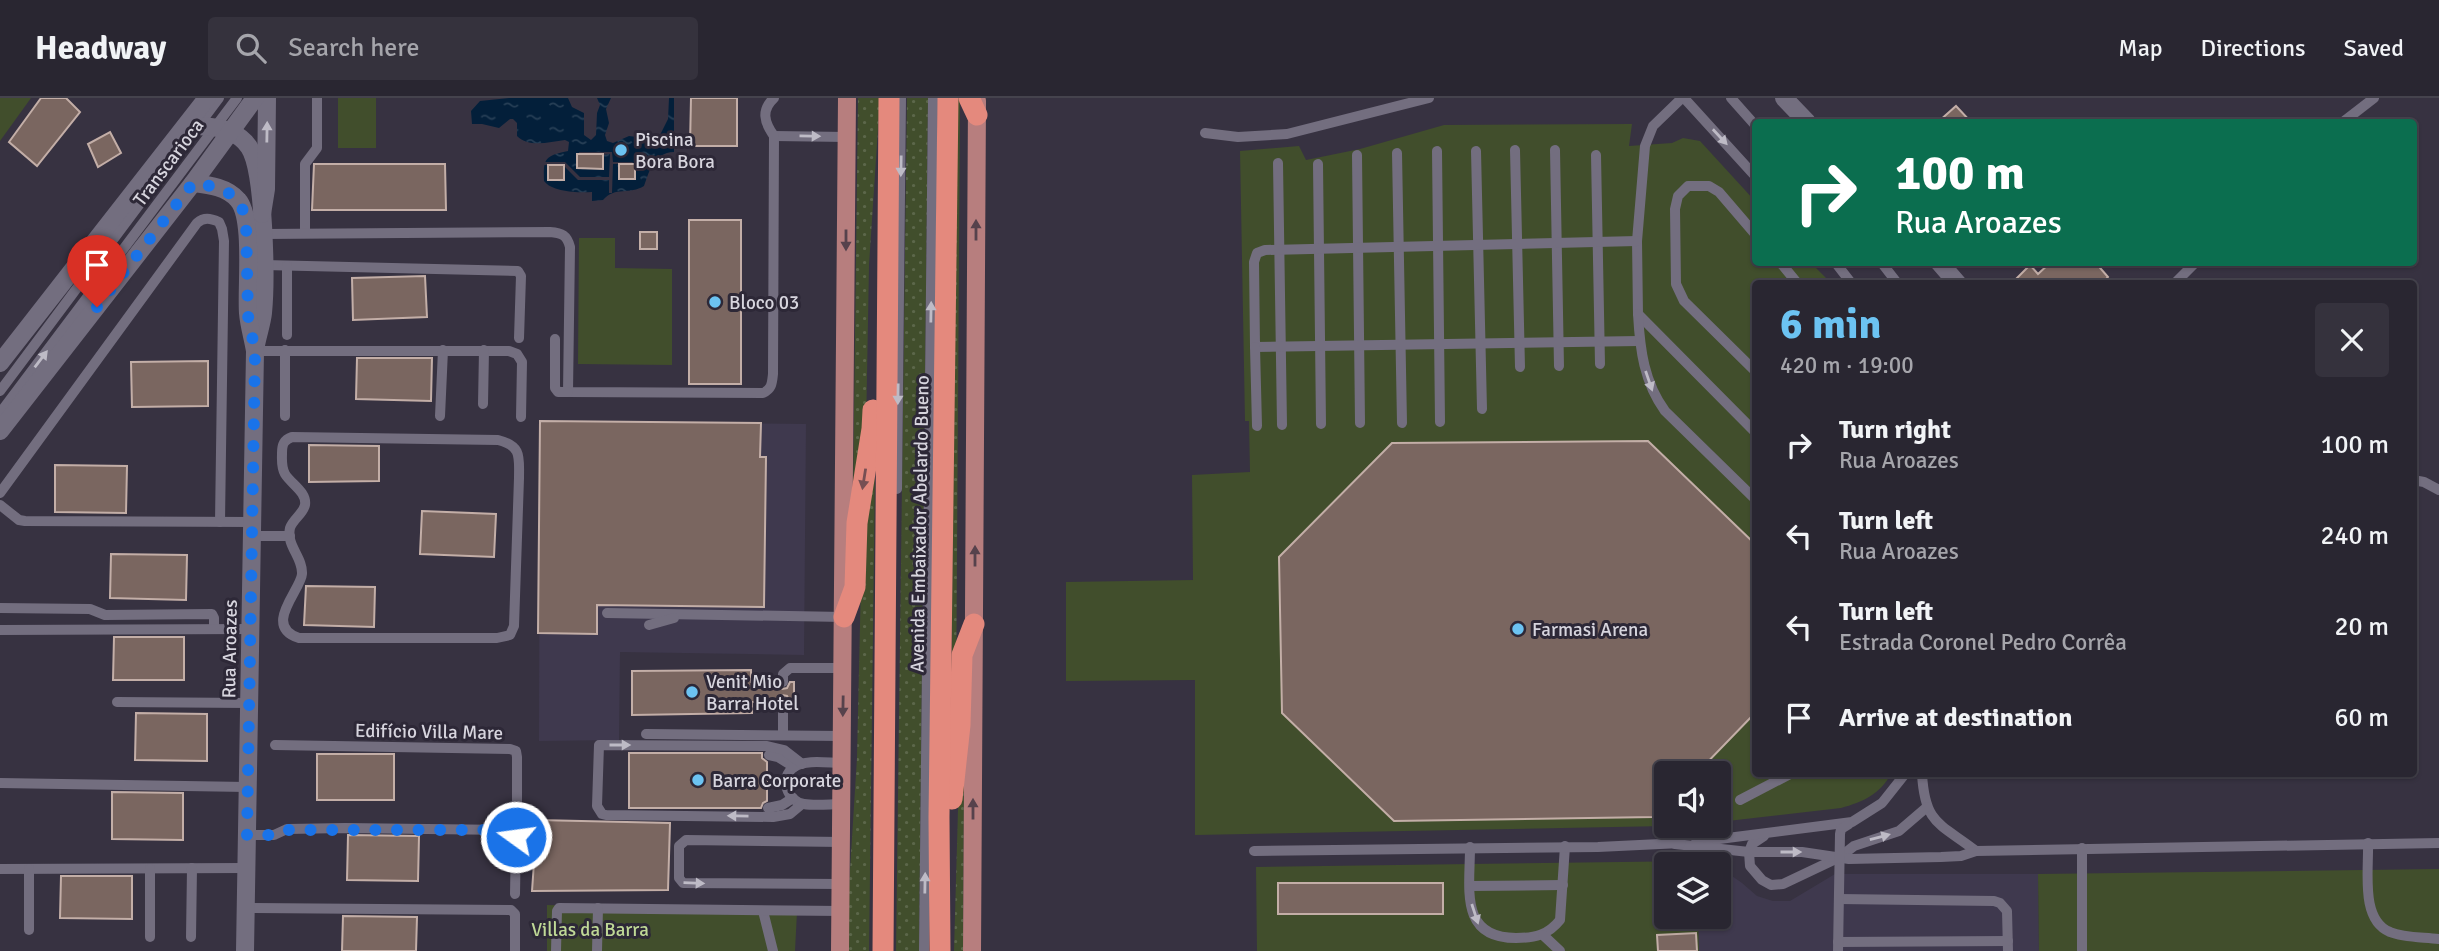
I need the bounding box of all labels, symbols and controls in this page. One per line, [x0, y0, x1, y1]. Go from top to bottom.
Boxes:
search box [208, 17, 698, 80]
text: Headway [35, 28, 166, 69]
icon: search [232, 29, 270, 67]
text: Search here [288, 32, 419, 64]
text: Map [2118, 33, 2163, 63]
text: Directions [2201, 33, 2306, 63]
text: Saved [2344, 33, 2404, 63]
street label: Transcarioca [128, 114, 209, 211]
one-way arrow [261, 121, 273, 143]
place label: Piscina Bora Bora [635, 128, 715, 174]
one-way arrow [1711, 128, 1727, 145]
one-way arrow [800, 131, 822, 142]
marker: Piscina Bora Bora [613, 142, 629, 158]
text: 100 m [1895, 143, 2025, 203]
icon: right [1780, 147, 1871, 238]
one-way arrow [895, 155, 906, 177]
text: Rua Aroazes [1895, 203, 2062, 242]
one-way arrow [970, 219, 982, 241]
one-way arrow [840, 229, 852, 251]
pin [67, 235, 127, 307]
icon: arrive [78, 246, 116, 284]
place label: Bloco 03 [729, 291, 799, 315]
marker: Bloco 03 [707, 294, 723, 310]
text: 6 min [1780, 299, 1881, 350]
one-way arrow [925, 301, 937, 323]
button: close [2315, 303, 2389, 377]
one-way arrow [34, 350, 48, 368]
text: 420 m · 19:00 [1780, 351, 1914, 380]
one-way arrow [1644, 371, 1655, 392]
street label: Avenida Embaixador Abelardo Bueno [905, 375, 935, 673]
one-way arrow [892, 383, 904, 405]
text: Turn right [1839, 414, 1951, 446]
icon: right [1780, 426, 1818, 464]
text: 100 m [2320, 429, 2389, 461]
text: Rua Aroazes [1839, 446, 1959, 475]
one-way arrow [858, 468, 869, 490]
text: Turn left [1839, 505, 1933, 537]
icon: left [1780, 517, 1818, 555]
text: 240 m [2320, 520, 2389, 552]
text: Rua Aroazes [1839, 537, 1959, 566]
one-way arrow [969, 544, 981, 566]
text: Turn left [1839, 596, 1933, 628]
street label: Rua Aroazes [217, 599, 243, 699]
icon: left [1780, 608, 1818, 646]
text: 20 m [2334, 611, 2389, 643]
place label: Farmasi Arena [1532, 618, 1648, 642]
marker: Farmasi Arena [1510, 621, 1526, 637]
text: Estrada Coronel Pedro Corrêa [1839, 628, 2127, 657]
place label: Venit Mio Barra Hotel [706, 670, 799, 716]
marker: Venit Mio Barra Hotel [684, 684, 700, 700]
one-way arrow [837, 695, 849, 717]
icon: arrive [1780, 699, 1818, 737]
text: Arrive at destination [1839, 702, 2072, 734]
text: 60 m [2334, 702, 2389, 734]
street label: Edifício Villa Mare [355, 719, 503, 745]
one-way arrow [610, 739, 632, 751]
map controls [1654, 761, 1731, 929]
button: sound [1654, 761, 1731, 838]
place label: Barra Corporate [712, 769, 841, 793]
marker: Barra Corporate [690, 772, 706, 788]
one-way arrow [967, 798, 979, 820]
position arrow [479, 800, 553, 874]
one-way arrow [726, 810, 748, 822]
one-way arrow [1869, 831, 1891, 842]
one-way arrow [1781, 846, 1803, 858]
button: layers [1654, 852, 1731, 929]
one-way arrow [919, 872, 931, 894]
one-way arrow [683, 877, 705, 889]
one-way arrow [1470, 904, 1481, 925]
park label: Villas da Barra [531, 918, 649, 942]

